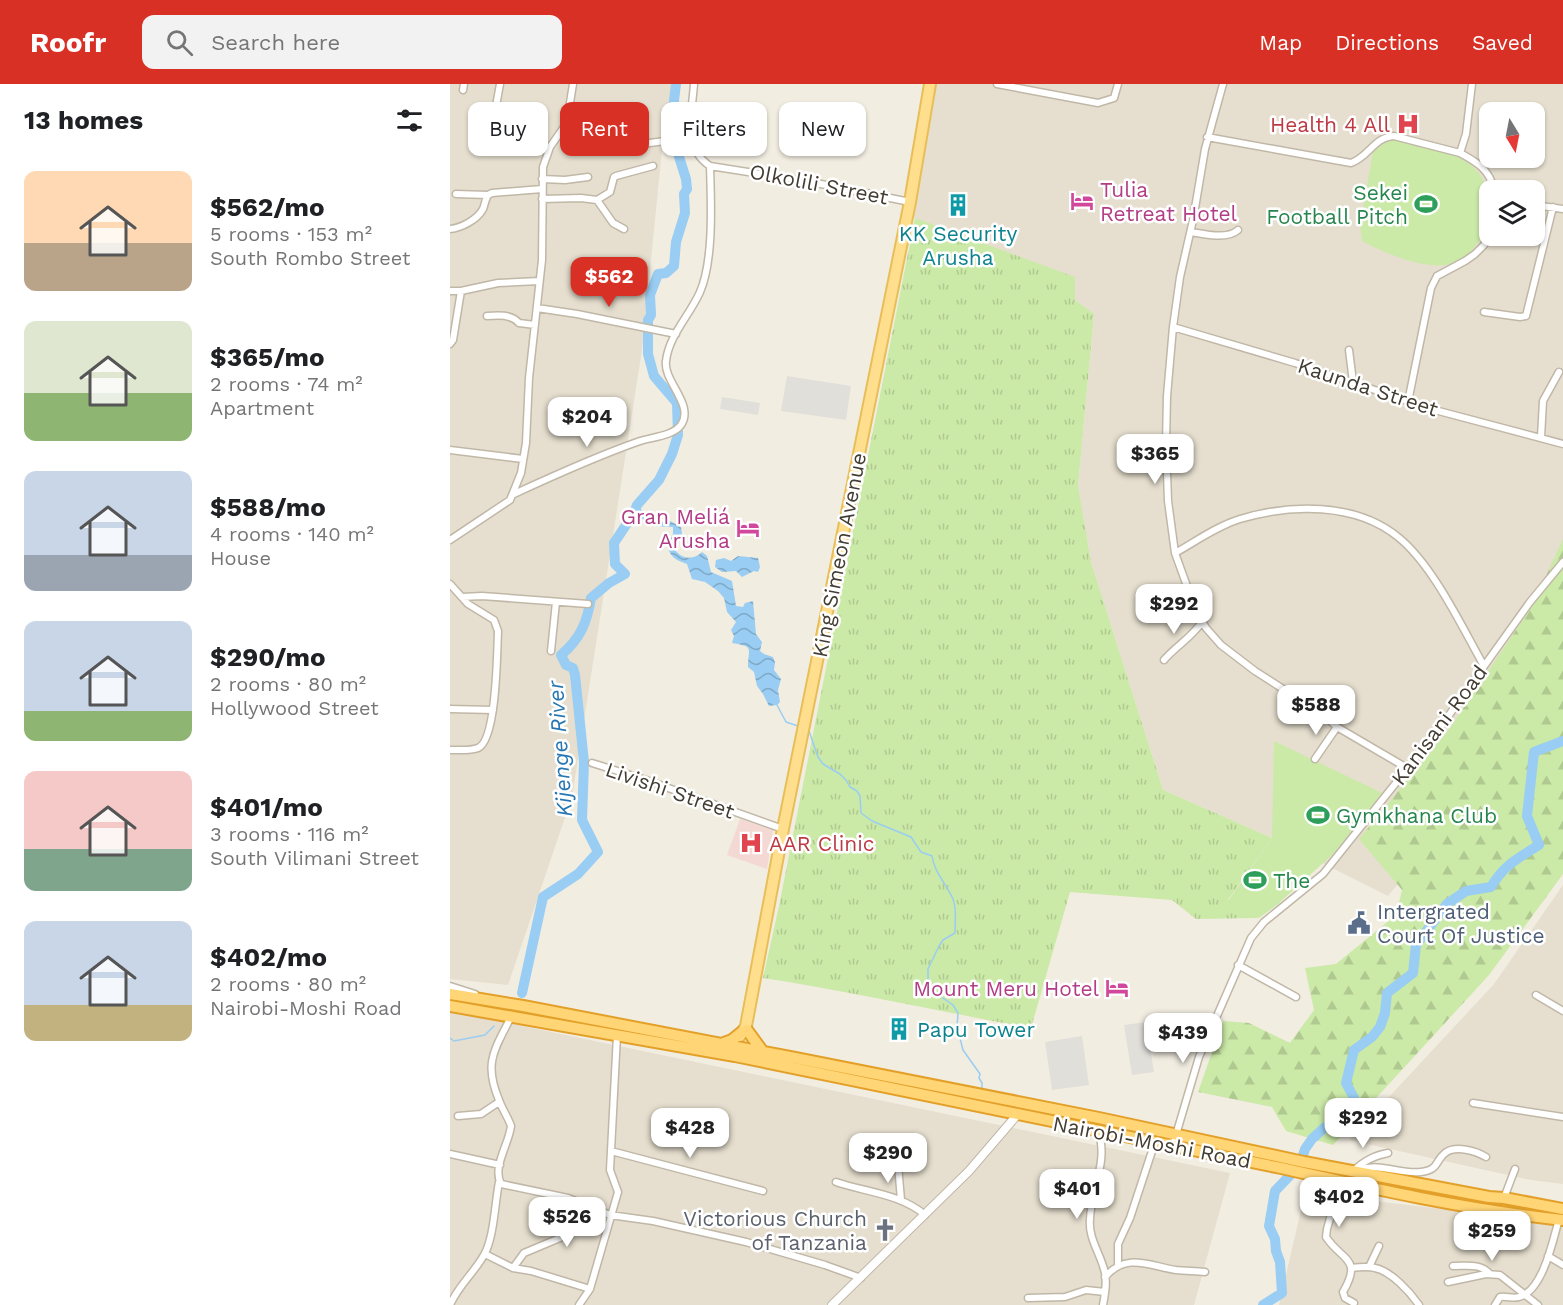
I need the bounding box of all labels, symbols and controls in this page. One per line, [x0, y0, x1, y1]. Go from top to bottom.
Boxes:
search box [142, 15, 562, 69]
text: Roofr [30, 26, 106, 59]
icon: search [163, 26, 196, 59]
text: Search here [211, 30, 340, 55]
text: Map [1259, 30, 1302, 55]
text: Directions [1335, 30, 1439, 55]
text: Saved [1472, 30, 1533, 55]
chip: Buy [468, 102, 548, 156]
chip: Rent [560, 102, 649, 156]
chip: Filters [661, 102, 767, 156]
chip: New [779, 102, 866, 156]
north arrow [1479, 102, 1545, 168]
map controls [1479, 102, 1545, 246]
icon: filters [393, 104, 426, 137]
text: 13 homes [24, 105, 143, 135]
hospital icon: Health 4 All [1395, 111, 1421, 137]
place label: Health 4 All [1270, 112, 1391, 137]
street label: Olkolili Street [748, 158, 891, 210]
place label: Tulia Retreat Hotel [1100, 177, 1238, 226]
place label: Sekei Football Pitch [1266, 180, 1408, 229]
button: layers [1479, 180, 1545, 246]
hotel icon: Tulia Retreat Hotel [1069, 188, 1095, 214]
sports icon: Sekei Football Pitch [1413, 191, 1439, 217]
text: $562/mo [210, 192, 325, 222]
building icon: KK Security Arusha [945, 192, 971, 218]
icon: home [72, 195, 144, 267]
place label: KK Security Arusha [899, 221, 1017, 270]
text: 5 rooms · 153 m² [210, 222, 372, 246]
text: South Rombo Street [210, 246, 410, 270]
pin: $562 [573, 257, 645, 308]
text: $562 [585, 264, 633, 288]
text: $365/mo [210, 342, 325, 372]
icon: home [72, 345, 144, 417]
street label: Kaunda Street [1295, 353, 1442, 422]
text: 2 rooms · 74 m² [210, 372, 363, 396]
text: Apartment [210, 396, 314, 420]
pin: $204 [551, 397, 623, 448]
text: $204 [562, 404, 612, 428]
pin: $365 [1119, 434, 1191, 485]
text: $365 [1131, 441, 1179, 465]
street label: King Simeon Avenue [807, 451, 871, 659]
text: $588/mo [210, 492, 326, 522]
icon: home [72, 495, 144, 567]
place label: Gran Meliá Arusha [621, 504, 730, 553]
hotel icon: Gran Meliá Arusha [735, 515, 761, 541]
text: 4 rooms · 140 m² [210, 522, 374, 546]
text: House [210, 546, 271, 570]
pin: $292 [1138, 584, 1210, 635]
text: $292 [1150, 591, 1198, 615]
text: $290/mo [210, 642, 326, 672]
icon: home [72, 645, 144, 717]
street label: Kanisani Road [1386, 660, 1492, 790]
text: 2 rooms · 80 m² [210, 672, 366, 696]
water label: Kijenge River [543, 679, 577, 818]
pin: $588 [1280, 685, 1352, 736]
text: $588 [1291, 692, 1341, 716]
text: Hollywood Street [210, 696, 379, 720]
street label: Livishi Street [602, 756, 738, 824]
text: $401/mo [210, 792, 323, 822]
icon: home [72, 795, 144, 867]
sports icon: Gymkhana Club [1305, 802, 1331, 828]
place label: Gymkhana Club [1336, 803, 1497, 828]
text: 3 rooms · 116 m² [210, 822, 369, 846]
hospital icon: AAR Clinic [738, 830, 764, 856]
place label: AAR Clinic [769, 831, 875, 856]
text: South Vilimani Street [210, 846, 419, 870]
sports icon: The [1242, 867, 1268, 893]
place label: The [1273, 868, 1310, 893]
place label: Intergrated Court Of Justice [1377, 899, 1545, 948]
public building icon: Intergrated Court Of Justice [1346, 910, 1372, 936]
text: $402/mo [210, 942, 327, 972]
icon: home [72, 945, 144, 1017]
text: 2 rooms · 80 m² [210, 972, 366, 996]
hotel icon: Mount Meru Hotel [1104, 975, 1130, 1001]
place label: Mount Meru Hotel [913, 976, 1100, 1001]
text: Nairobi-Moshi Road [210, 996, 402, 1020]
pin: $439 [1147, 1013, 1219, 1064]
building icon: Papu Tower [886, 1016, 912, 1042]
place label: Papu Tower [917, 1017, 1035, 1042]
text: $439 [1158, 1020, 1208, 1044]
pin: $292 [1327, 1098, 1399, 1149]
text: $292 [1339, 1105, 1387, 1129]
pin: $428 [654, 1108, 726, 1159]
street label: Nairobi-Moshi Road [1051, 1111, 1253, 1173]
text: $428 [665, 1115, 715, 1139]
pin: $290 [852, 1133, 924, 1184]
text: $290 [863, 1140, 913, 1164]
pin: $401 [1041, 1169, 1113, 1220]
text: $401 [1053, 1176, 1101, 1200]
pin: $402 [1303, 1177, 1375, 1228]
text: $402 [1314, 1184, 1364, 1208]
pin: $526 [531, 1197, 603, 1248]
text: $526 [543, 1204, 591, 1228]
place label: Victorious Church of Tanzania [683, 1206, 867, 1255]
pin: $259 [1456, 1211, 1528, 1262]
church icon: Victorious Church of Tanzania [872, 1217, 898, 1243]
text: $259 [1468, 1218, 1516, 1242]

